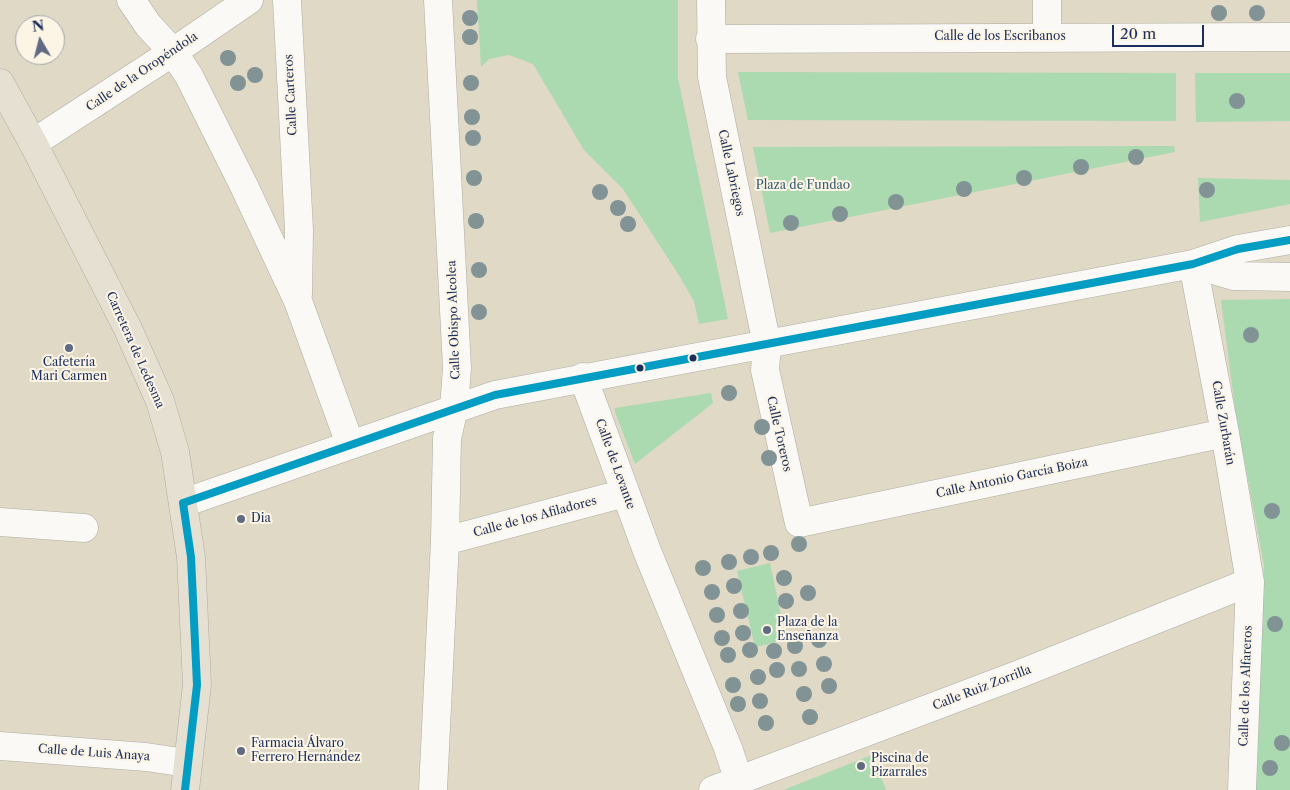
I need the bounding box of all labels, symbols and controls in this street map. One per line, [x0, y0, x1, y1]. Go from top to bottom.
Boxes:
north arrow [15, 15, 65, 65]
scale bar [1115, 15, 1208, 47]
text: N [31, 16, 45, 36]
text: 20 m [1120, 24, 1156, 43]
street label: Calle de la Oropéndola [84, 29, 200, 115]
street label: Calle de los Escribanos [934, 30, 1066, 44]
street label: Calle Carteros [282, 54, 300, 136]
street label: Calle Labriegos [715, 128, 747, 218]
park label: Plaza de Fundao [756, 179, 850, 193]
street label: Calle Obispo Alcolea [445, 260, 463, 380]
street label: Carretera de Ledesma [103, 289, 167, 411]
marker: Cafetería Mari Carmen [63, 342, 75, 354]
unlabelled marker [688, 353, 698, 363]
place label: Cafetería Mari Carmen [31, 356, 107, 384]
unlabelled marker [635, 363, 645, 373]
street label: Calle Zurbarán [1208, 380, 1238, 466]
street label: Calle Toreros [763, 395, 795, 473]
street label: Calle de Levante [592, 417, 638, 511]
street label: Calle Antonio García Boiza [935, 455, 1089, 501]
street label: Calle de los Afiladores [472, 494, 598, 540]
place label: Dia [251, 512, 271, 526]
marker: Dia [235, 513, 247, 525]
place label: Plaza de la Enseñanza [777, 616, 838, 644]
marker: Plaza de la Enseñanza [761, 624, 773, 636]
street label: Calle de los Alfareros [1237, 625, 1255, 747]
street label: Calle Ruiz Zorrilla [931, 663, 1033, 713]
place label: Farmacia Álvaro Ferrero Hernández [251, 737, 360, 765]
street label: Calle de Luis Anaya [37, 742, 151, 764]
marker: Farmacia Álvaro Ferrero Hernández [235, 745, 247, 757]
place label: Piscina de Pizarrales [871, 752, 929, 780]
marker: Piscina de Pizarrales [855, 760, 867, 772]

